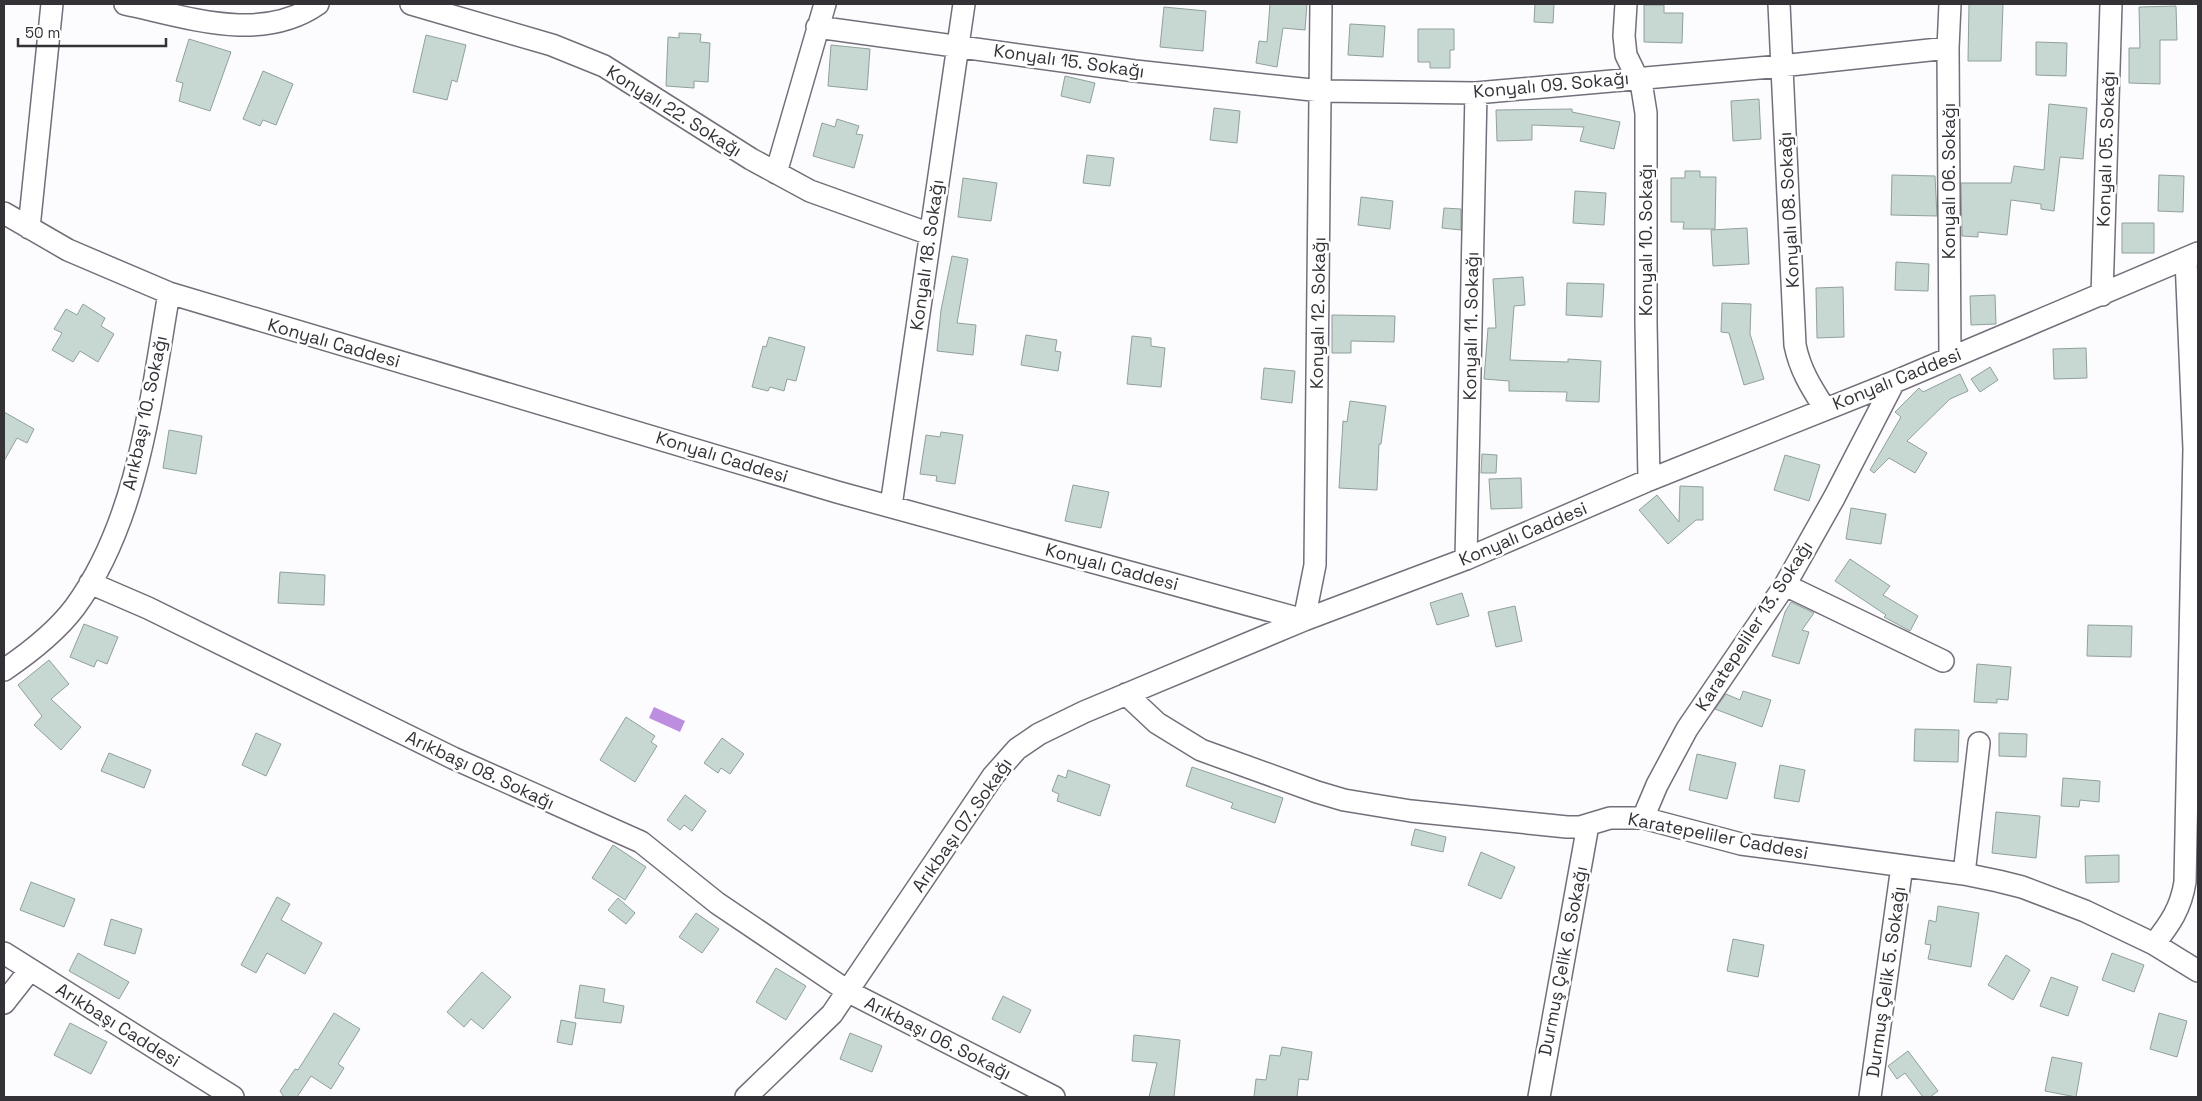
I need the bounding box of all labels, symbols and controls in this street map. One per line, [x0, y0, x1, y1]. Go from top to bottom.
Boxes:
scale bar [18, 15, 165, 47]
text: 50 m [25, 23, 60, 42]
street label: Konyalı 15. Sokağı [992, 39, 1146, 82]
street label: Konyalı 22. Sokağı [602, 60, 746, 162]
street label: Konyalı 09. Sokağı [1472, 66, 1630, 103]
street label: Konyalı 05. Sokağı [2091, 71, 2120, 227]
street label: Konyalı 06. Sokağı [1937, 103, 1960, 259]
street label: Konyalı 08. Sokağı [1773, 131, 1804, 289]
street label: Konyalı 10. Sokağı [1634, 164, 1657, 316]
street label: Konyalı 18. Sokağı [905, 178, 949, 332]
street label: Konyalı 12. Sokağı [1305, 237, 1330, 389]
street label: Konyalı 11. Sokağı [1458, 251, 1483, 401]
street label: Konyalı Caddesi [265, 313, 403, 372]
street label: Arıkbaşı 10. Sokağı [117, 333, 172, 492]
street label: Konyalı Caddesi [1829, 342, 1965, 415]
street label: Konyalı Caddesi [653, 426, 791, 488]
street label: Konyalı Caddesi [1455, 496, 1590, 571]
street label: Karatepeliler 13. Sokağı [1690, 536, 1817, 715]
street label: Konyalı Caddesi [1043, 538, 1181, 595]
street label: Arıkbaşı 08. Sokağı [402, 725, 558, 814]
street label: Arıkbaşı 07. Sokağı [907, 753, 1017, 896]
street label: Karatepeliler Caddesi [1626, 807, 1810, 864]
street label: Durmuş Çelik 6. Sokağı [1533, 864, 1592, 1058]
street label: Durmuş Çelik 5. Sokağı [1861, 885, 1910, 1079]
street label: Arıkbaşı Caddesi [52, 977, 185, 1072]
street label: Arıkbaşı 06. Sokağı [861, 991, 1015, 1084]

